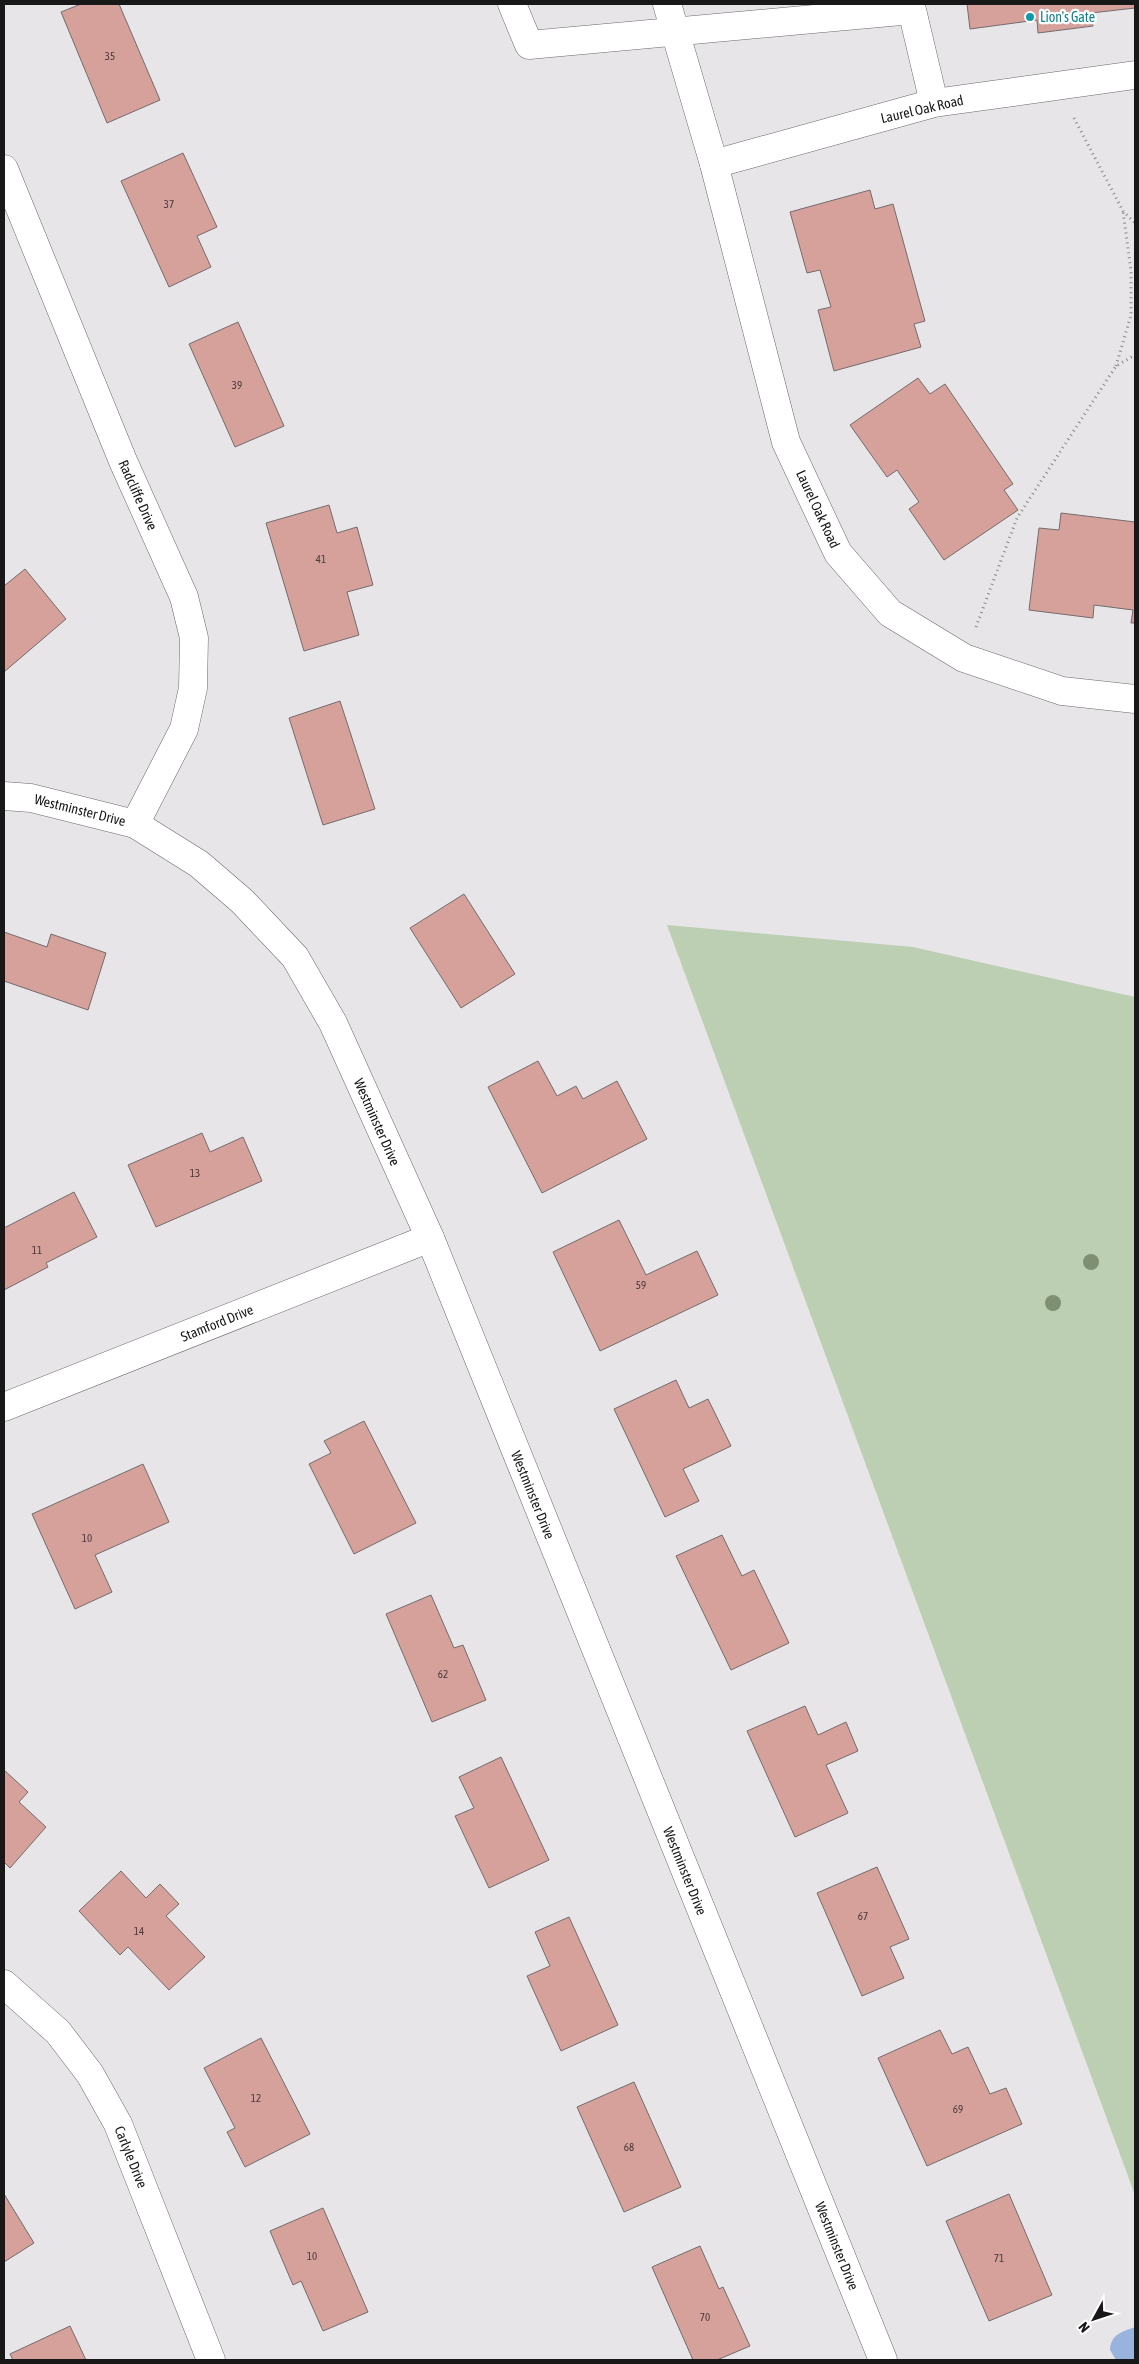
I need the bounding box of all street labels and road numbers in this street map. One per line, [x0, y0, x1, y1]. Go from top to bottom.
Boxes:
street label: Laurel Oak Road [879, 92, 965, 126]
street label: Radcliffe Drive [115, 457, 161, 533]
street label: Laurel Oak Road [793, 467, 843, 551]
street label: Westminster Drive [33, 791, 127, 829]
street label: Westminster Drive [351, 1076, 403, 1168]
street label: Stamford Drive [178, 1301, 256, 1345]
street label: Westminster Drive [508, 1449, 558, 1541]
street label: Westminster Drive [660, 1825, 710, 1917]
street label: Carlyle Drive [111, 2124, 151, 2190]
street label: Westminster Drive [812, 2200, 862, 2292]

